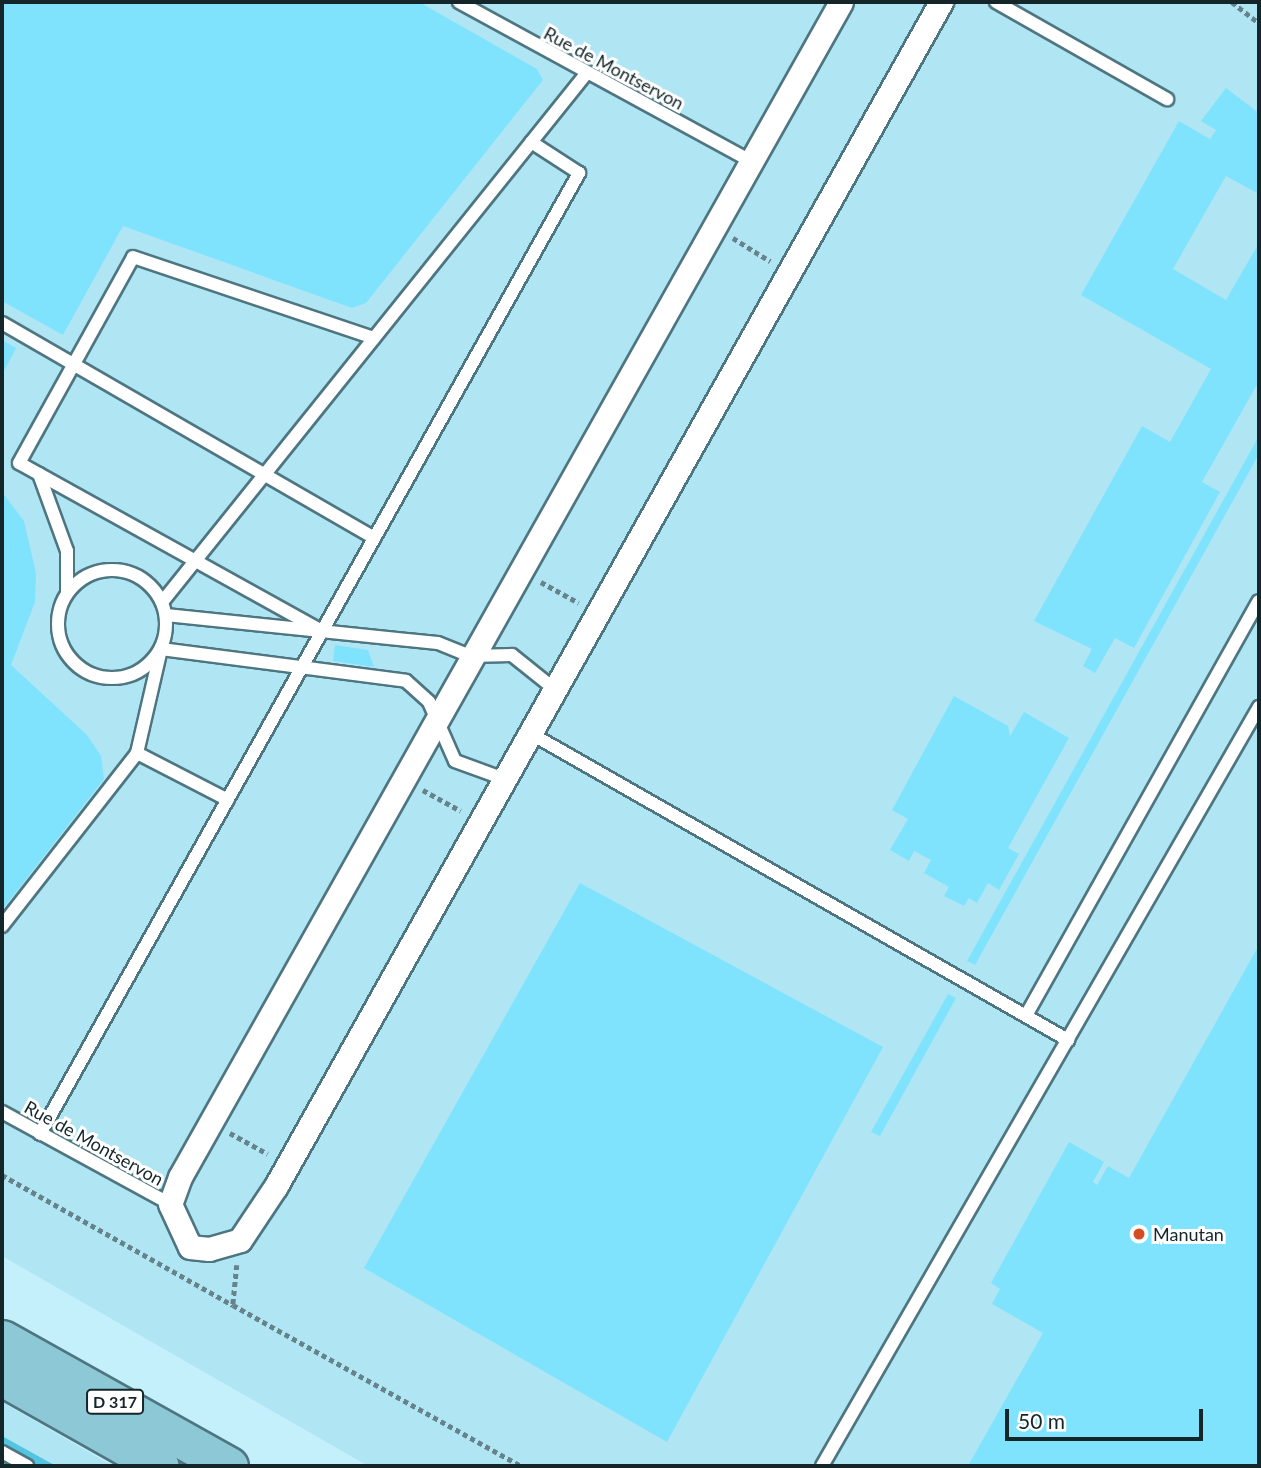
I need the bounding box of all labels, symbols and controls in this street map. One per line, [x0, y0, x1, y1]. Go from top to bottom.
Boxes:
street label: Rue de Montservon [540, 22, 688, 114]
street label: Rue de Montservon [21, 1096, 167, 1190]
place label: Manutan [1153, 1223, 1224, 1245]
marker: Manutan [1131, 1226, 1147, 1242]
road number: D 317 [85, 1390, 145, 1414]
scale bar [1009, 1394, 1207, 1438]
text: 50 m [1018, 1408, 1065, 1433]

